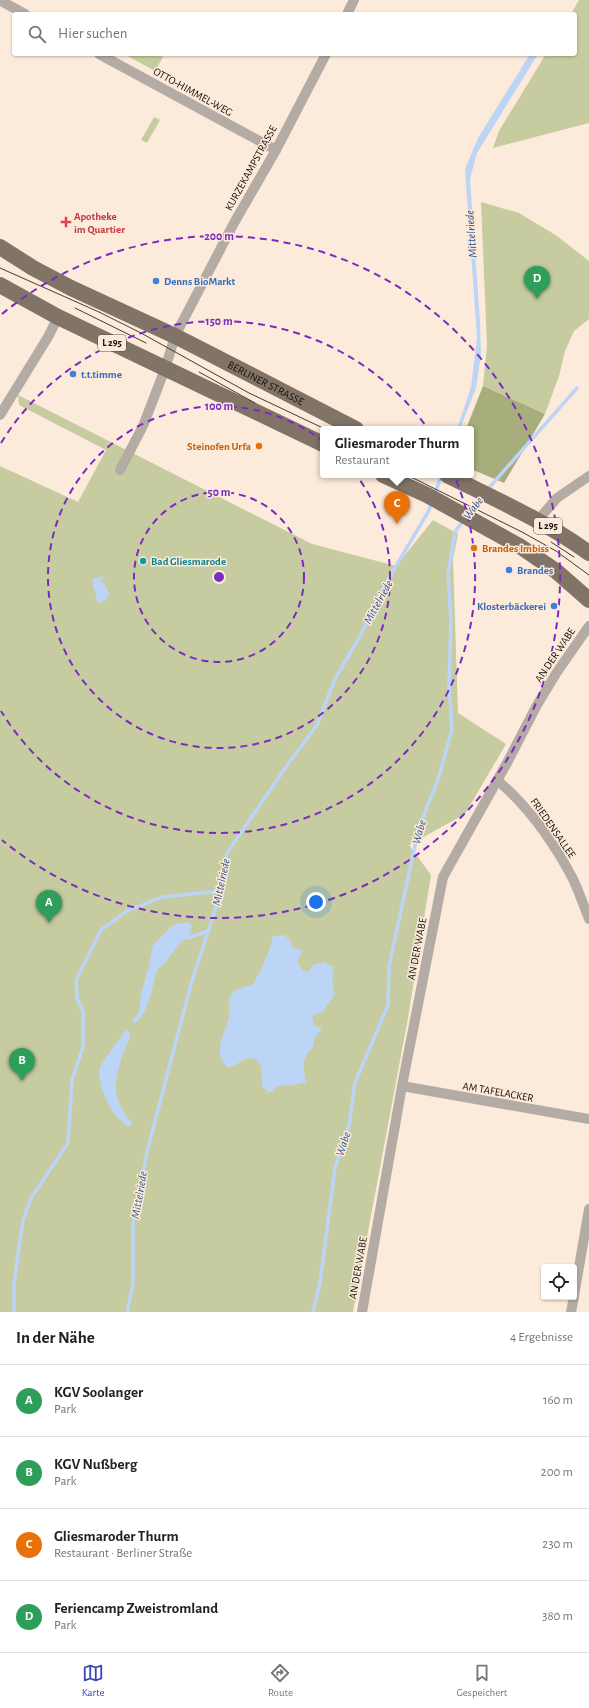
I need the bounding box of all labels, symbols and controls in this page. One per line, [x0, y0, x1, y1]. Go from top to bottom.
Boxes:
search box [12, 12, 577, 56]
icon: search [26, 23, 48, 45]
text: Hier suchen [58, 26, 128, 41]
street label: OTTO-HIMMEL-WEG [152, 66, 234, 118]
street label: KURZEKAMPSTRASSE [223, 123, 279, 212]
water label: Mittelriede [463, 209, 479, 258]
place label: Apotheke im Quartier [74, 211, 125, 236]
marker: Apotheke im Quartier [61, 217, 71, 227]
text: 200 m [204, 230, 234, 242]
pin: D [524, 266, 550, 299]
marker: Denns BioMarkt [151, 276, 161, 286]
place label: Denns BioMarkt [164, 276, 236, 287]
text: 150 m [205, 315, 233, 327]
road number: L 295 [98, 335, 126, 351]
street label: BERLINER STRASSE [226, 359, 307, 407]
marker: t.t.timme [68, 369, 78, 379]
place label: t.t.timme [81, 369, 122, 380]
text: 100 m [205, 400, 233, 412]
popup [320, 426, 474, 478]
text: Gliesmaroder Thurm [335, 436, 459, 451]
place label: Steinofen Urfa [187, 441, 252, 452]
marker: Steinofen Urfa [254, 441, 264, 451]
text: Restaurant [335, 454, 390, 467]
text: 50 m [208, 486, 231, 498]
pin: C [384, 491, 410, 524]
water label: Wabe [461, 494, 485, 521]
road number: L 295 [534, 518, 562, 534]
marker: Brandes Imbiss [469, 543, 479, 553]
place label: Brandes Imbiss [482, 543, 549, 554]
marker: Bad Gliesmarode [138, 556, 148, 566]
place label: Bad Gliesmarode [151, 556, 226, 567]
marker: Brandes [504, 565, 514, 575]
place label: Brandes [517, 565, 553, 576]
centre of rings [212, 570, 226, 584]
water label: Mittelriede [361, 578, 395, 626]
place label: Klosterbäckerei [477, 601, 546, 612]
marker: Klosterbäckerei [549, 601, 559, 611]
street label: AN DER WABE [533, 625, 578, 684]
street label: FRIEDENSALLEE [528, 796, 578, 861]
water label: Wabe [410, 818, 428, 845]
water label: Mittelriede [210, 857, 232, 907]
pin: A [36, 890, 62, 923]
your location [306, 892, 326, 912]
street label: AN DER WABE [406, 916, 429, 981]
pin: B [9, 1048, 35, 1081]
street label: AM TAFELACKER [462, 1080, 534, 1104]
water label: Wabe [333, 1130, 353, 1158]
water label: Mittelriede [129, 1170, 149, 1220]
street label: AN DER WABE [347, 1235, 369, 1300]
map controls [541, 1264, 577, 1300]
button: locate [541, 1264, 577, 1300]
text: In der Nähe [16, 1329, 95, 1346]
text: 4 Ergebnisse [510, 1331, 573, 1344]
text: KGV Soolanger [54, 1385, 143, 1400]
text: A [25, 1394, 33, 1407]
text: 160 m [543, 1394, 573, 1407]
text: Park [54, 1403, 76, 1416]
text: KGV Nußberg [54, 1457, 137, 1472]
text: B [25, 1466, 33, 1479]
text: 200 m [541, 1466, 573, 1479]
text: Park [54, 1475, 76, 1488]
text: Gliesmaroder Thurm [54, 1529, 179, 1544]
text: C [26, 1538, 32, 1551]
text: 230 m [542, 1538, 573, 1551]
text: Restaurant · Berliner Straße [54, 1547, 192, 1560]
text: Feriencamp Zweistromland [54, 1601, 218, 1616]
text: D [25, 1610, 33, 1623]
text: 380 m [542, 1610, 573, 1623]
text: Park [54, 1619, 76, 1632]
tab: Karte [82, 1662, 105, 1699]
tab: Route [268, 1662, 293, 1699]
tab: Gespeichert [456, 1662, 507, 1699]

